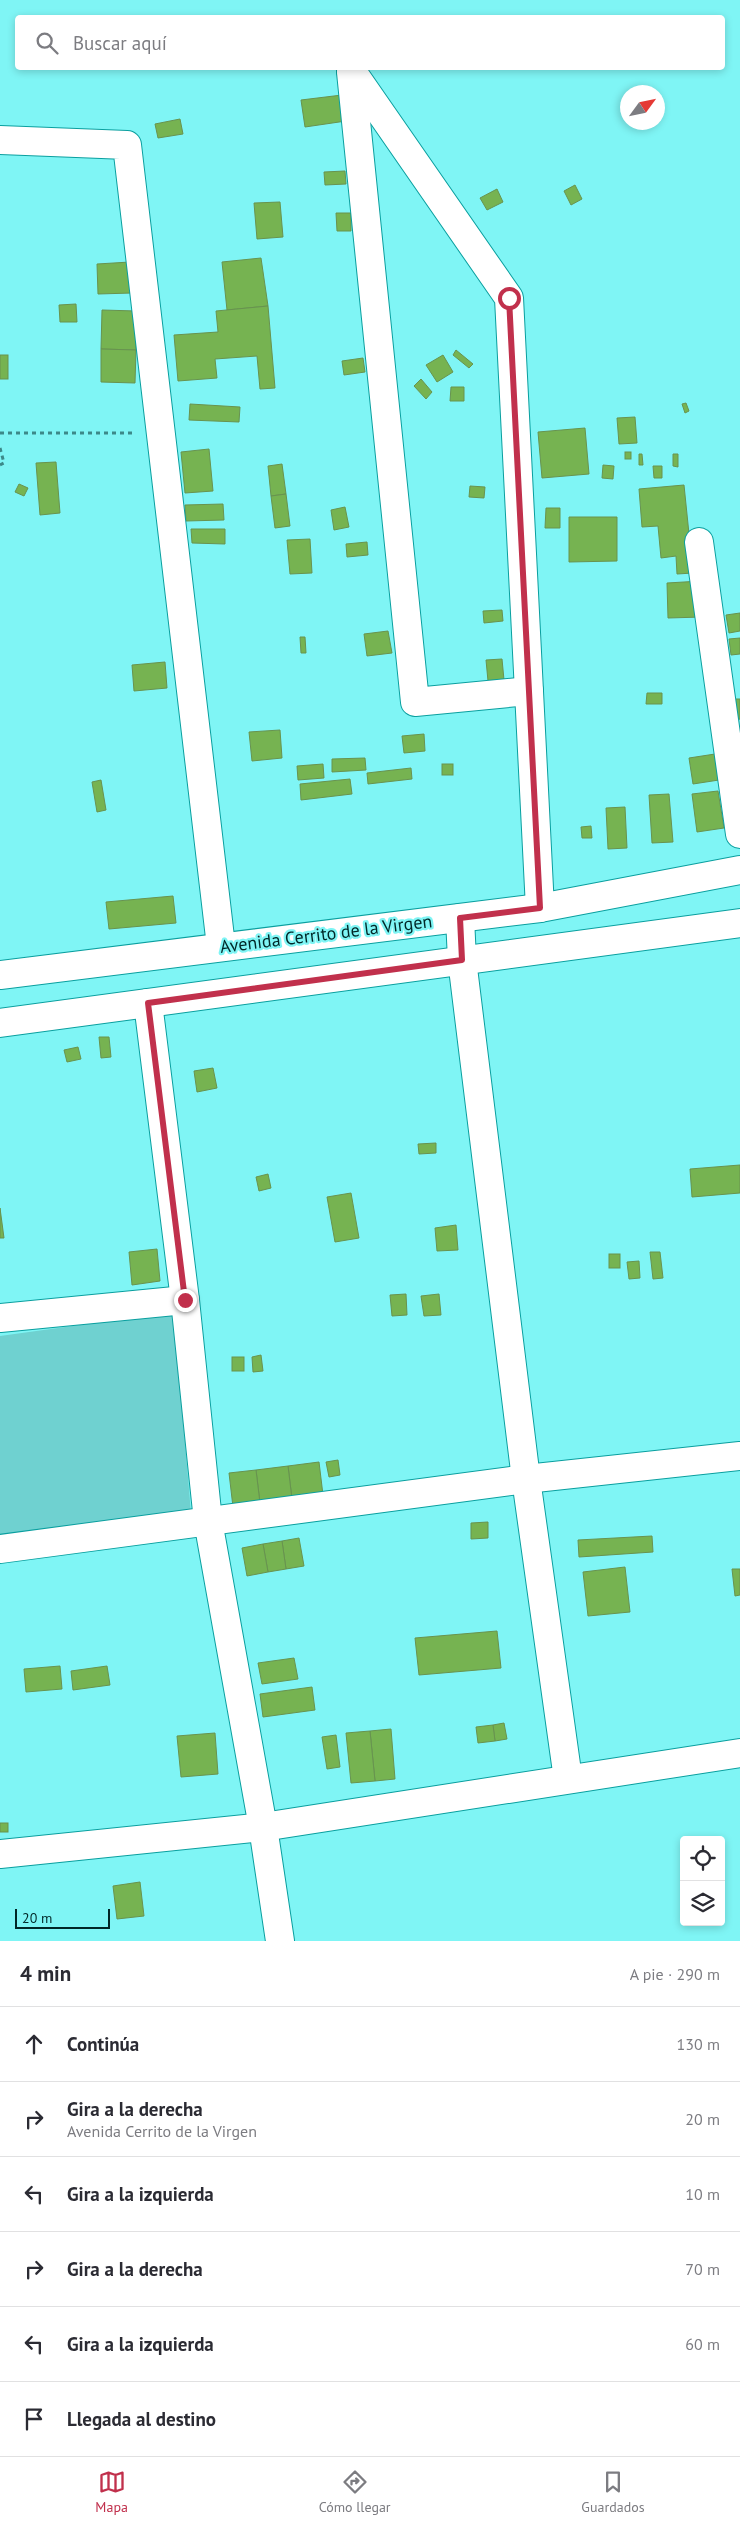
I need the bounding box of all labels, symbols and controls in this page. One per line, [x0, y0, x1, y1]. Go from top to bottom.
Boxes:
search box [15, 15, 725, 70]
icon: search [33, 29, 61, 57]
text: Buscar aquí [73, 31, 167, 55]
north arrow [620, 85, 665, 130]
route start [498, 287, 521, 310]
street label: Avenida Cerrito de la Virgen [218, 909, 433, 958]
route end [174, 1289, 197, 1312]
map controls [680, 1836, 725, 1926]
button: locate [680, 1836, 725, 1881]
button: layers [680, 1881, 725, 1926]
scale bar [15, 1906, 110, 1929]
text: 20 m [22, 1909, 52, 1927]
text: 4 min [20, 1960, 71, 1987]
text: A pie · 290 m [630, 1964, 720, 1984]
icon: ahead [20, 2030, 48, 2058]
text: Continúa [67, 2032, 139, 2056]
text: 130 m [677, 2034, 720, 2054]
text: Gira a la derecha [67, 2097, 203, 2121]
icon: right [20, 2105, 48, 2133]
text: 20 m [685, 2109, 720, 2129]
text: Avenida Cerrito de la Virgen [67, 2121, 257, 2141]
icon: left [20, 2180, 48, 2208]
text: Gira a la izquierda [67, 2182, 214, 2206]
text: 10 m [685, 2184, 720, 2204]
icon: right [20, 2255, 48, 2283]
text: Gira a la derecha [67, 2257, 203, 2281]
text: 70 m [685, 2259, 720, 2279]
icon: left [20, 2330, 48, 2358]
text: Gira a la izquierda [67, 2332, 214, 2356]
text: 60 m [685, 2334, 720, 2354]
icon: arrive [20, 2405, 48, 2433]
text: Llegada al destino [67, 2407, 216, 2431]
tab: Mapa [95, 2468, 128, 2516]
tab: Cómo llegar [319, 2468, 391, 2516]
tab: Guardados [581, 2468, 645, 2516]

